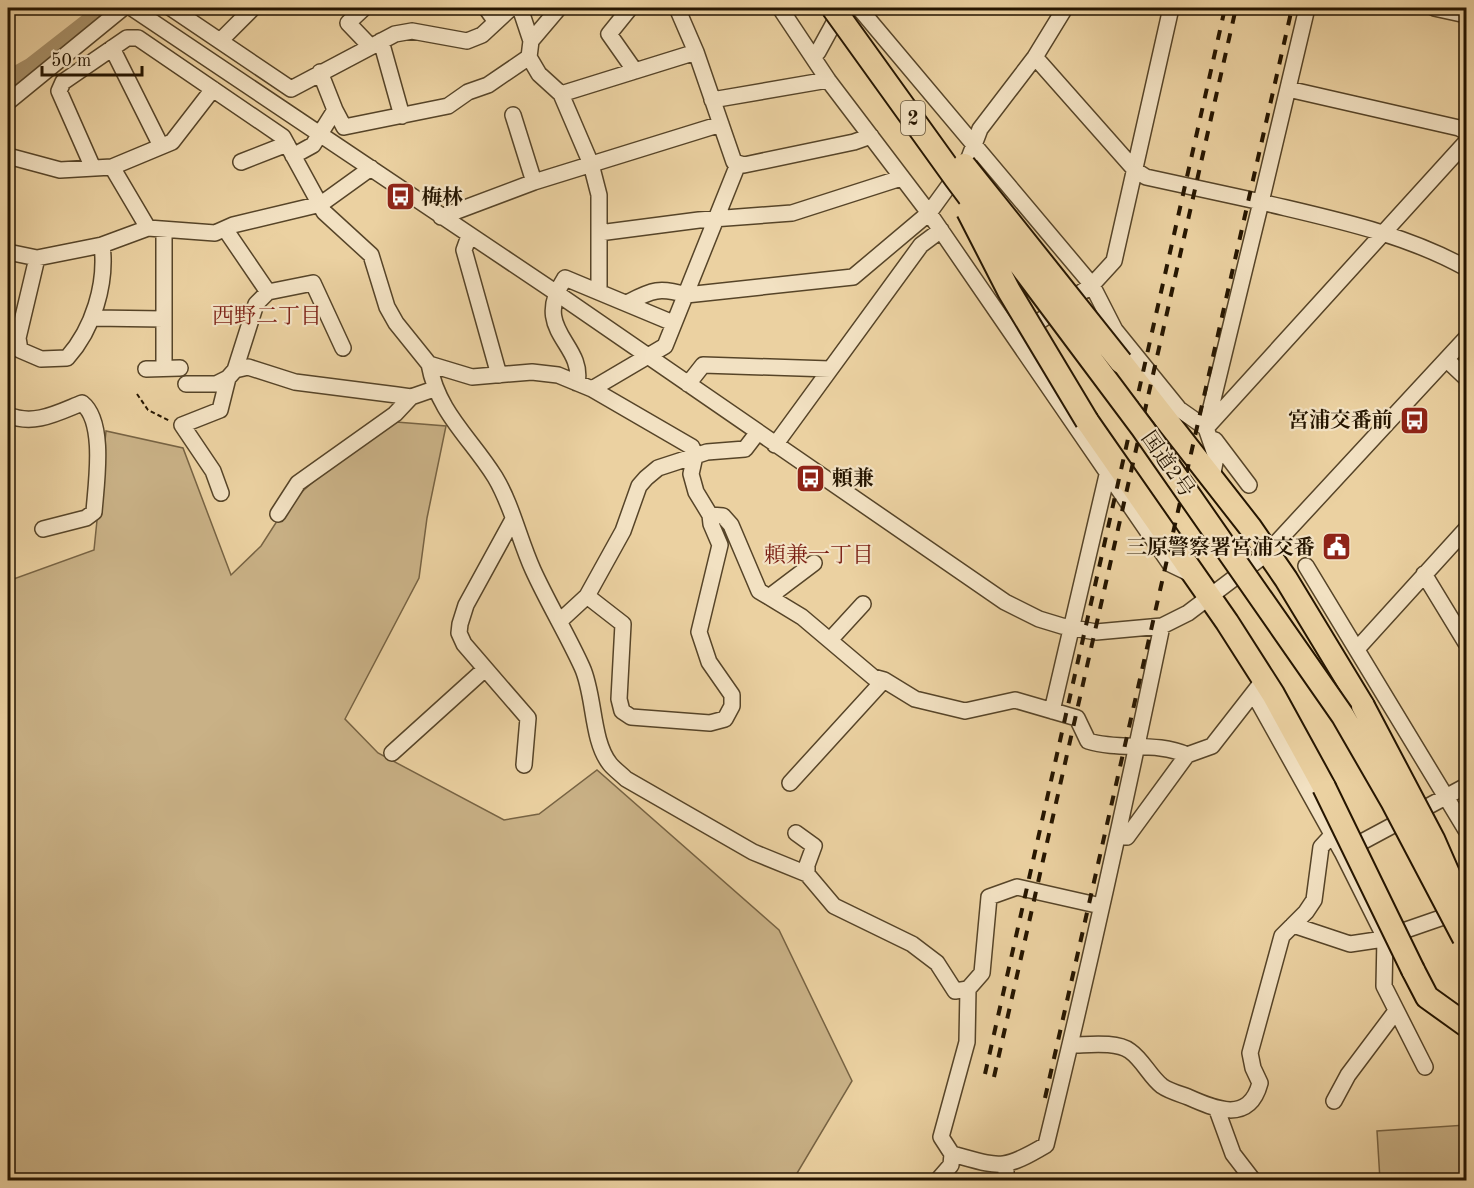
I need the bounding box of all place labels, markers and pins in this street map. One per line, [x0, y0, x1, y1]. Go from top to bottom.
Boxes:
bus stop icon: 梅林 [384, 181, 416, 213]
place label: 梅林 [421, 186, 463, 209]
bus stop icon: 宮浦交番前 [1398, 404, 1430, 436]
place label: 宮浦交番前 [1288, 408, 1393, 432]
bus stop icon: 頼兼 [795, 462, 827, 494]
place label: 頼兼 [832, 467, 874, 490]
public building icon: 三原警察署宮浦交番 [1320, 531, 1352, 563]
place label: 三原警察署宮浦交番 [1126, 535, 1315, 559]

